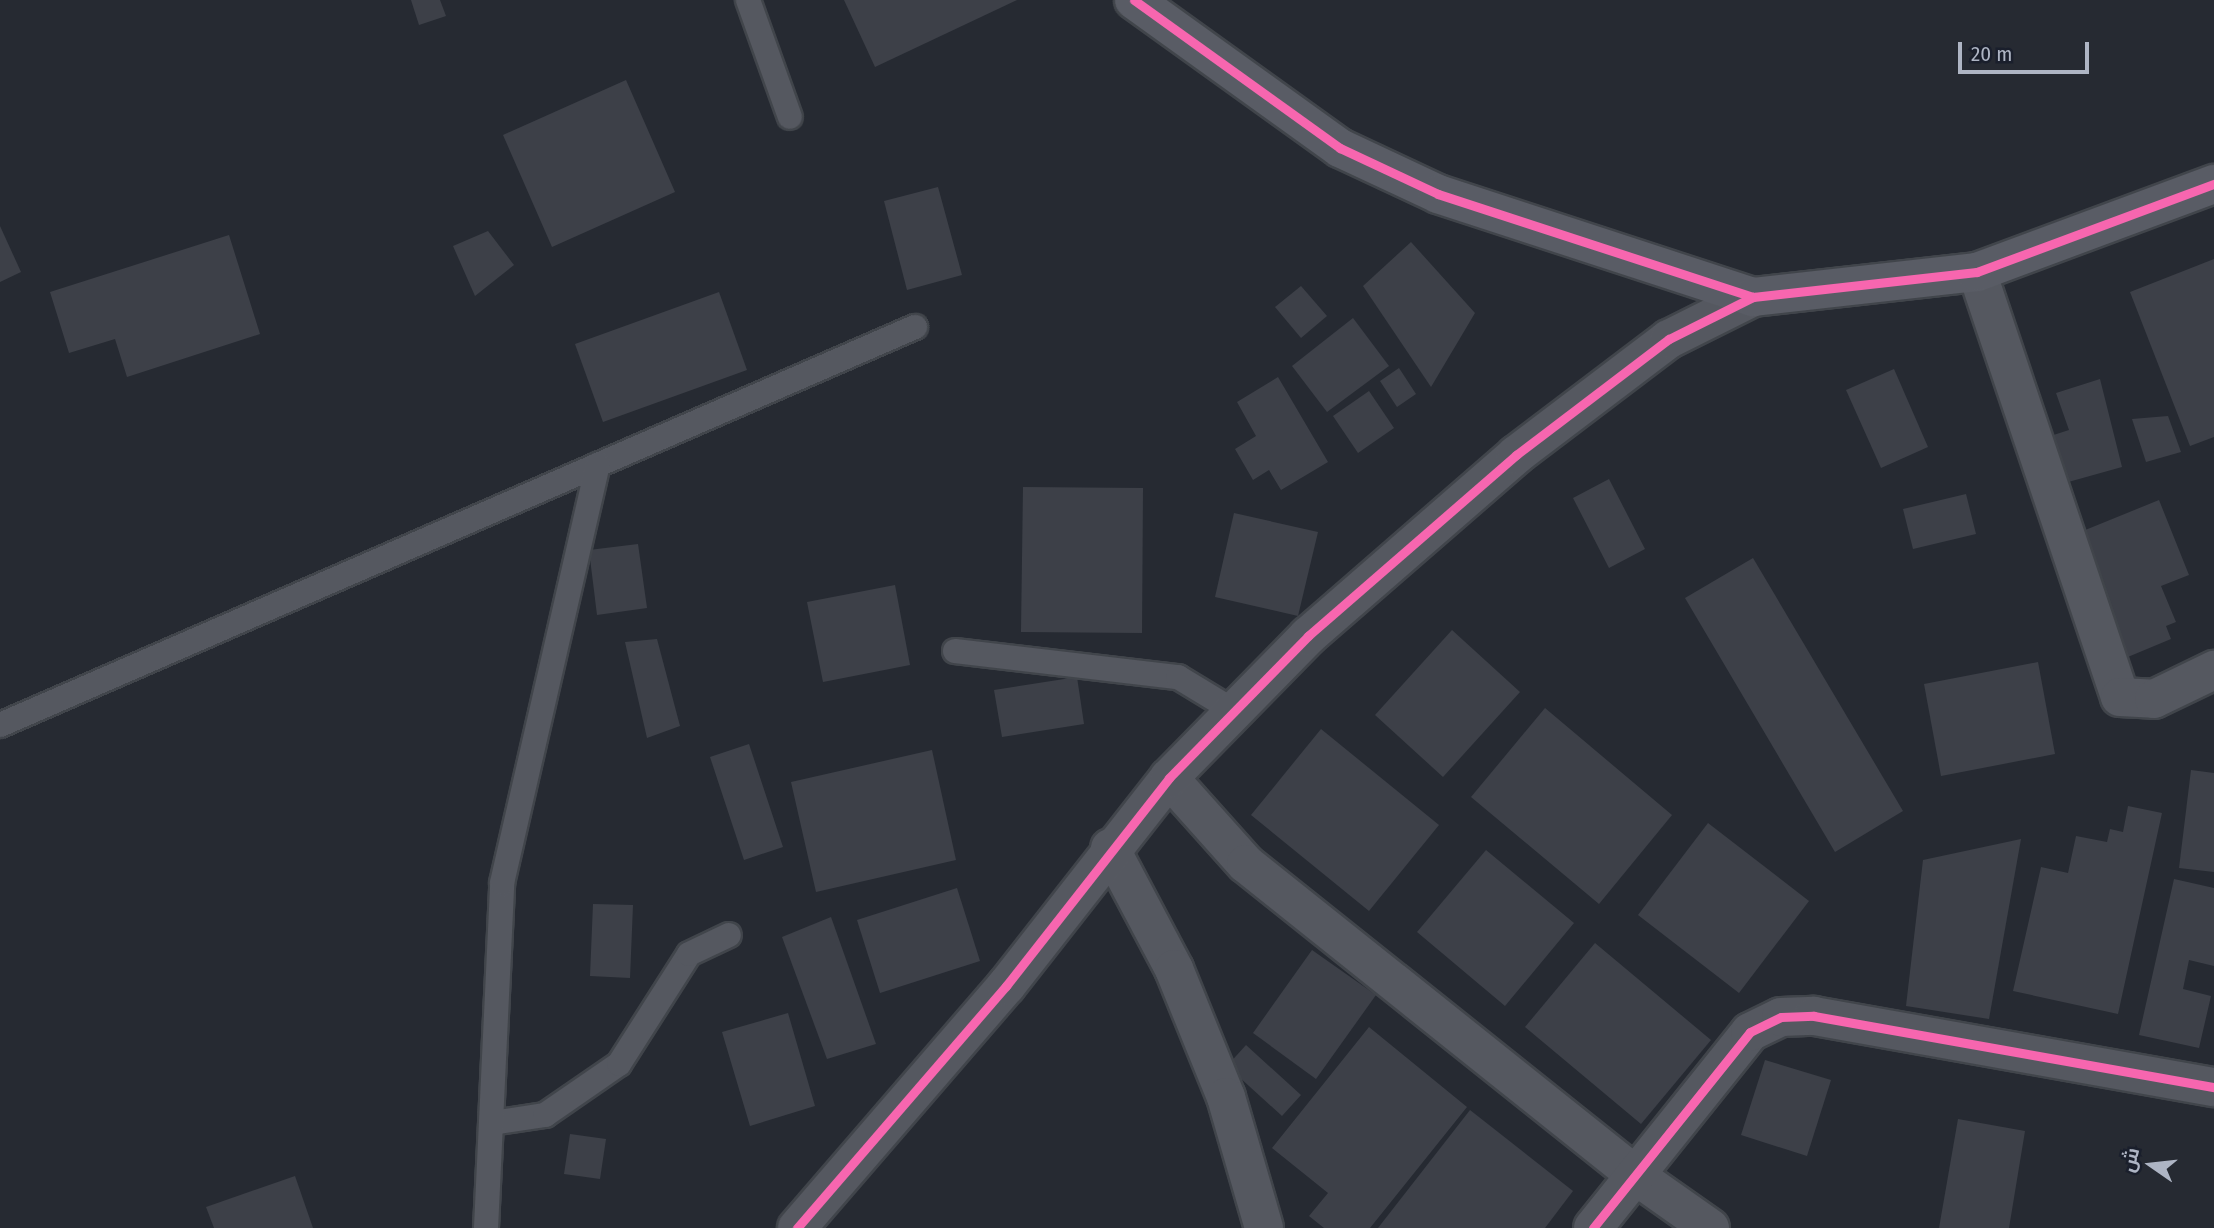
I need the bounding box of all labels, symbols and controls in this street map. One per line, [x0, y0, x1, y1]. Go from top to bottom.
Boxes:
scale bar [1962, 28, 2093, 72]
text: 20 m [1971, 41, 2012, 67]
north arrow [2116, 1130, 2186, 1200]
text: ش [2116, 1145, 2144, 1174]

